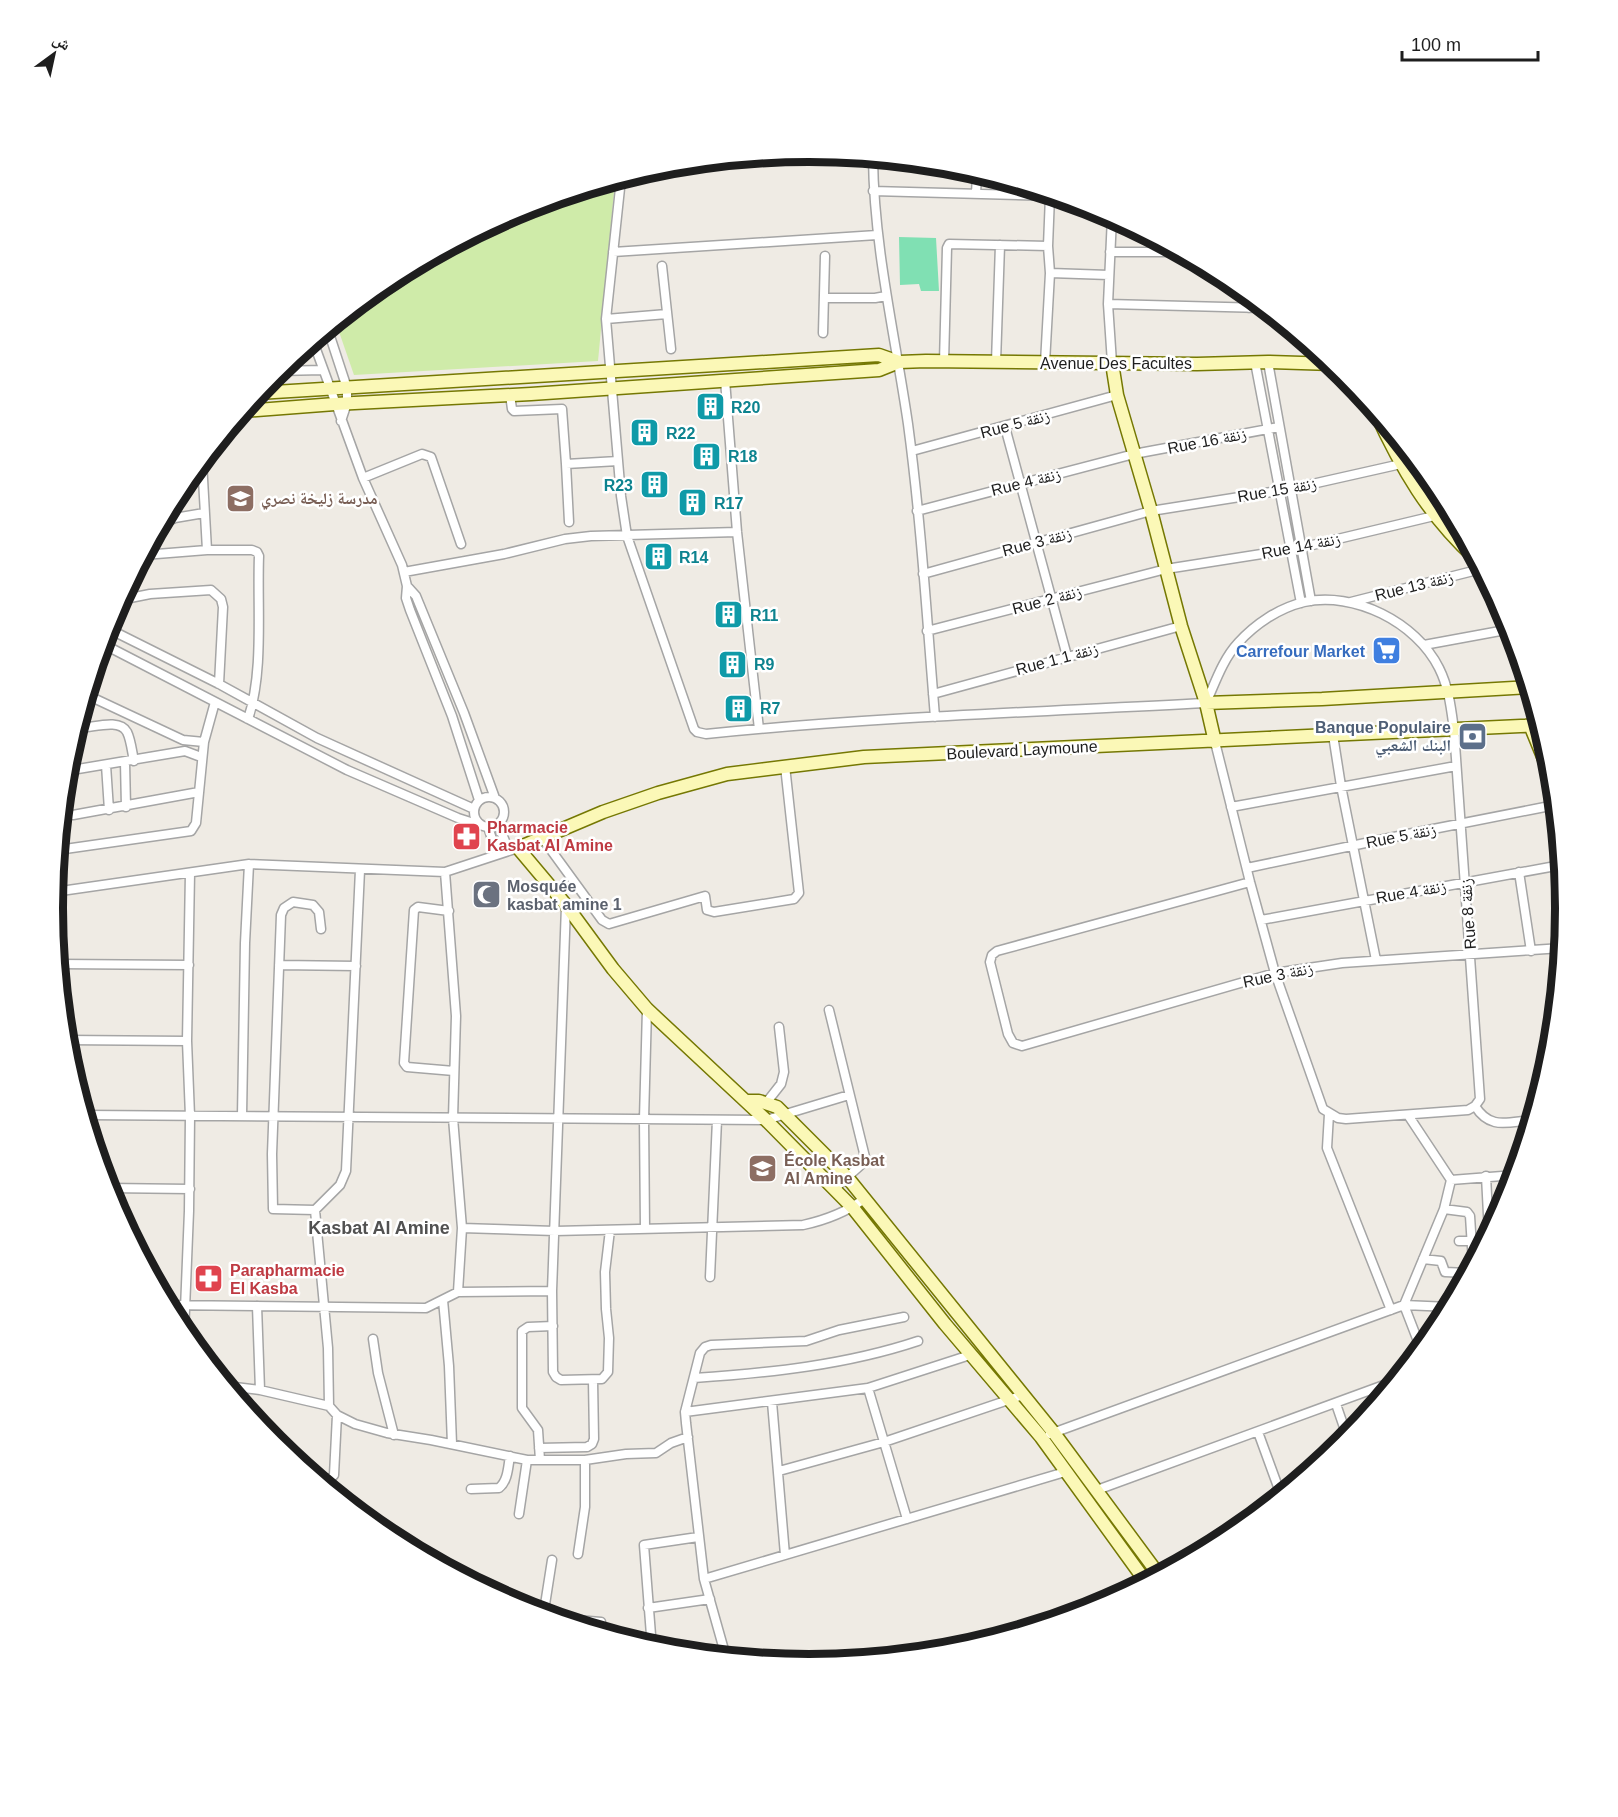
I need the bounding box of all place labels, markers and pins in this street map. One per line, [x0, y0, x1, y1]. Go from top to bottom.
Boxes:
building icon: R20 [694, 391, 726, 423]
place label: R20 [731, 399, 760, 416]
building icon: R22 [629, 417, 661, 449]
place label: R22 [666, 425, 695, 442]
building icon: R18 [691, 440, 723, 472]
place label: R18 [728, 448, 757, 465]
building icon: R23 [638, 469, 670, 501]
place label: R23 [604, 477, 633, 494]
school or university icon: مدرسة زليخة نصري [224, 482, 256, 514]
building icon: R17 [677, 487, 709, 519]
place label: مدرسة زليخة نصري [261, 490, 378, 510]
place label: R17 [714, 495, 743, 512]
building icon: R14 [642, 541, 674, 573]
place label: R14 [679, 549, 708, 566]
building icon: R11 [713, 599, 745, 631]
place label: R11 [750, 607, 779, 624]
supermarket icon: Carrefour Market [1370, 635, 1402, 667]
place label: Carrefour Market [1236, 643, 1366, 660]
building icon: R9 [717, 648, 749, 680]
place label: R9 [754, 656, 775, 673]
building icon: R7 [723, 692, 755, 724]
place label: R7 [760, 700, 781, 717]
place label: Banque Populaire البنك الشعبي [1315, 719, 1451, 757]
bank icon: Banque Populaire البنك الشعبي [1456, 720, 1488, 752]
place label: Pharmacie Kasbat Al Amine [487, 819, 613, 854]
pharmacy icon: Pharmacie Kasbat Al Amine [450, 820, 482, 852]
place label: Mosquée kasbat amine 1 [507, 878, 622, 913]
mosque icon: Mosquée kasbat amine 1 [470, 879, 502, 911]
place label: École Kasbat Al Amine [784, 1151, 885, 1187]
school or university icon: École Kasbat Al Amine [747, 1153, 779, 1185]
place label: Parapharmacie El Kasba [230, 1262, 345, 1297]
pharmacy icon: Parapharmacie El Kasba [193, 1263, 225, 1295]

